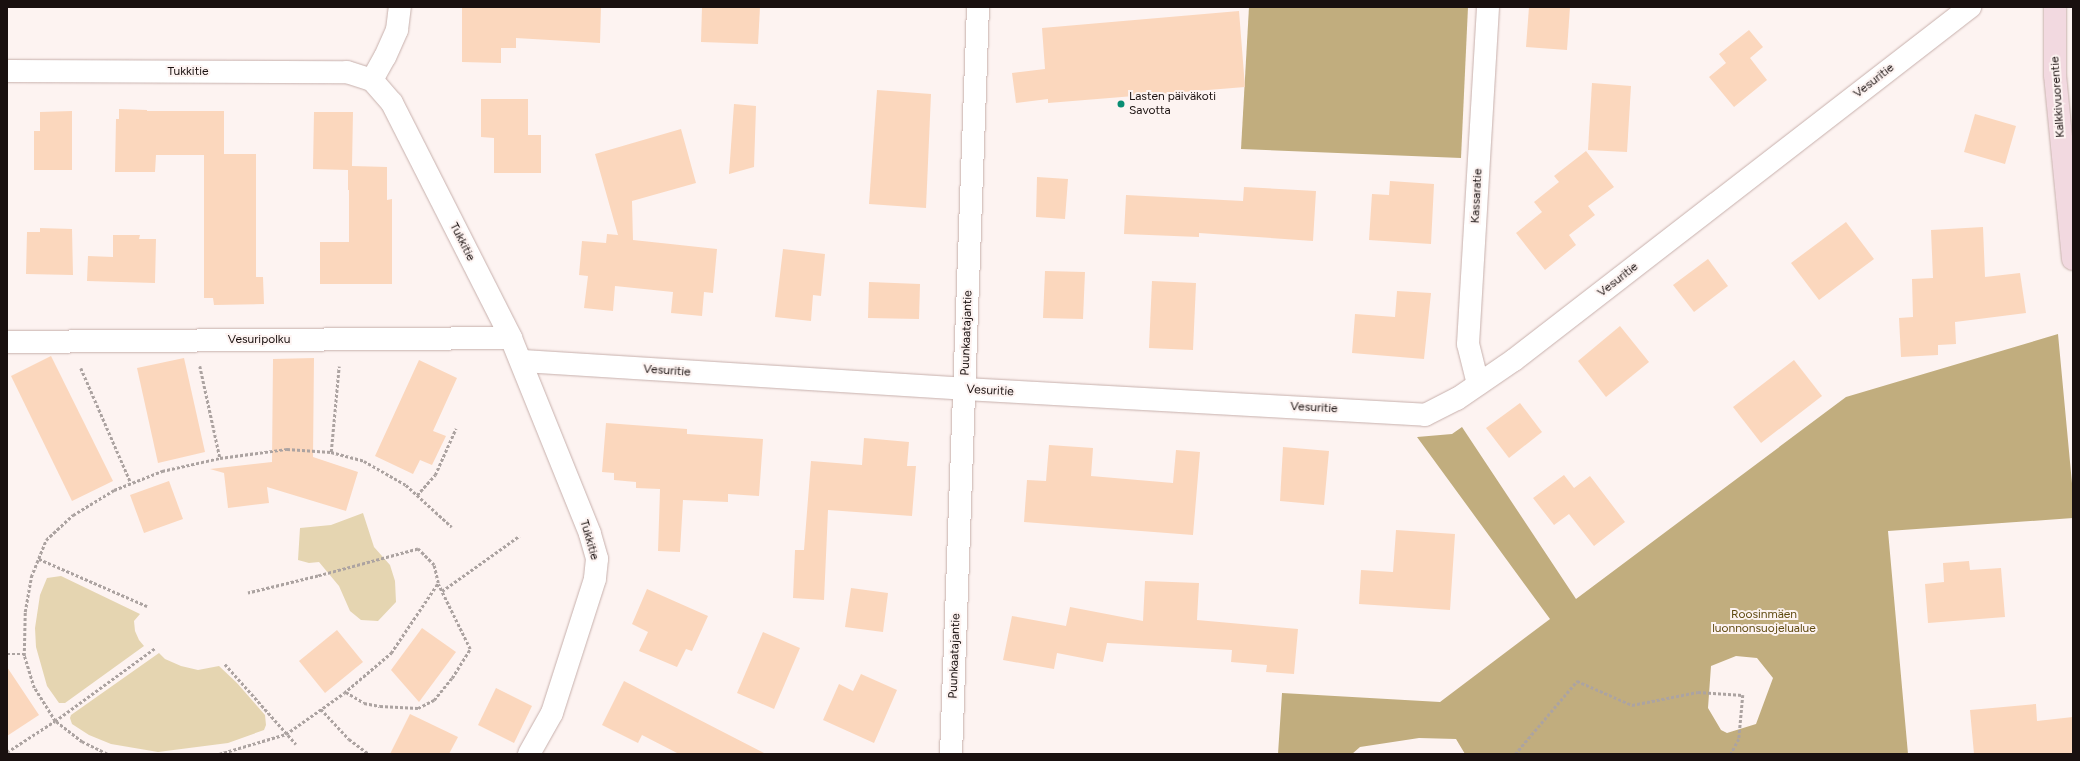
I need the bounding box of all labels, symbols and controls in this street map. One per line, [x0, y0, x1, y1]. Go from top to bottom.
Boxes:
street label: Kalkkivuorentie [2048, 56, 2068, 138]
street label: Vesuritie [1851, 61, 1897, 101]
street label: Tukkitie [167, 65, 209, 79]
place label: Lasten päiväkoti Savotta [1129, 90, 1216, 118]
marker: Lasten päiväkoti Savotta [1116, 99, 1126, 109]
street label: Kassaratie [1468, 168, 1486, 224]
street label: Tukkitie [446, 220, 478, 264]
street label: Vesuritie [1595, 260, 1641, 300]
street label: Puunkaatajantie [958, 290, 976, 376]
street label: Vesuripolku [228, 333, 290, 347]
street label: Vesuritie [643, 362, 691, 380]
street label: Vesuritie [966, 383, 1014, 399]
street label: Vesuritie [1290, 400, 1338, 416]
street label: Tukkitie [576, 518, 602, 562]
park label: Roosinmäen luonnonsuojelualue [1712, 608, 1816, 636]
street label: Puunkaatajantie [946, 613, 964, 699]

